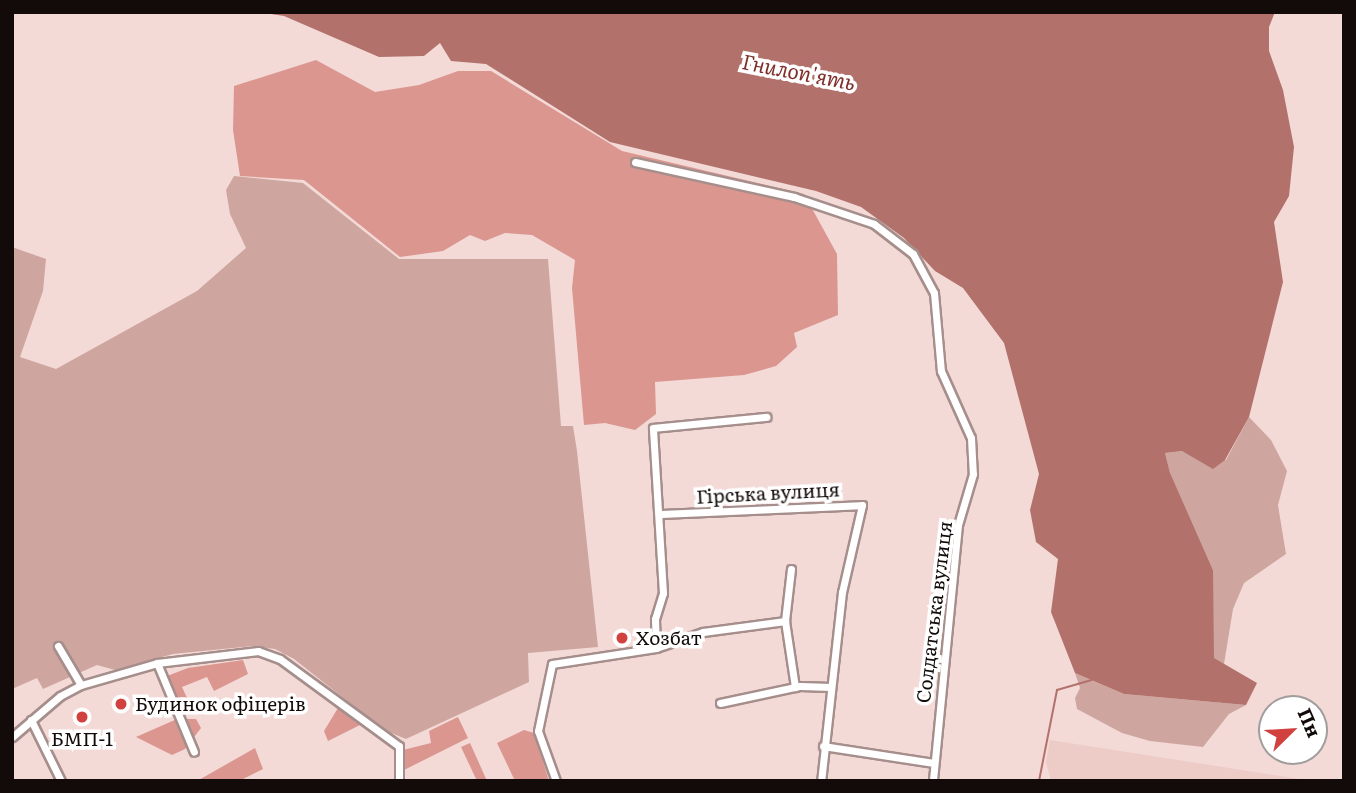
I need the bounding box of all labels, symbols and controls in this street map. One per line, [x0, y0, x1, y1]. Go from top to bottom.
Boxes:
water label: Гнилоп'ять [740, 48, 858, 94]
street label: Гірська вулиця [696, 478, 840, 508]
street label: Солдатська вулиця [912, 520, 956, 704]
place label: Хозбат [636, 627, 702, 649]
marker: Хозбат [614, 630, 630, 646]
place label: Будинок офіцерів [135, 693, 306, 715]
north arrow [1258, 695, 1328, 765]
marker: Будинок офіцерів [113, 696, 129, 712]
text: Пн [1292, 703, 1329, 741]
marker: БМП-1 [74, 709, 90, 725]
place label: БМП-1 [51, 728, 113, 750]

